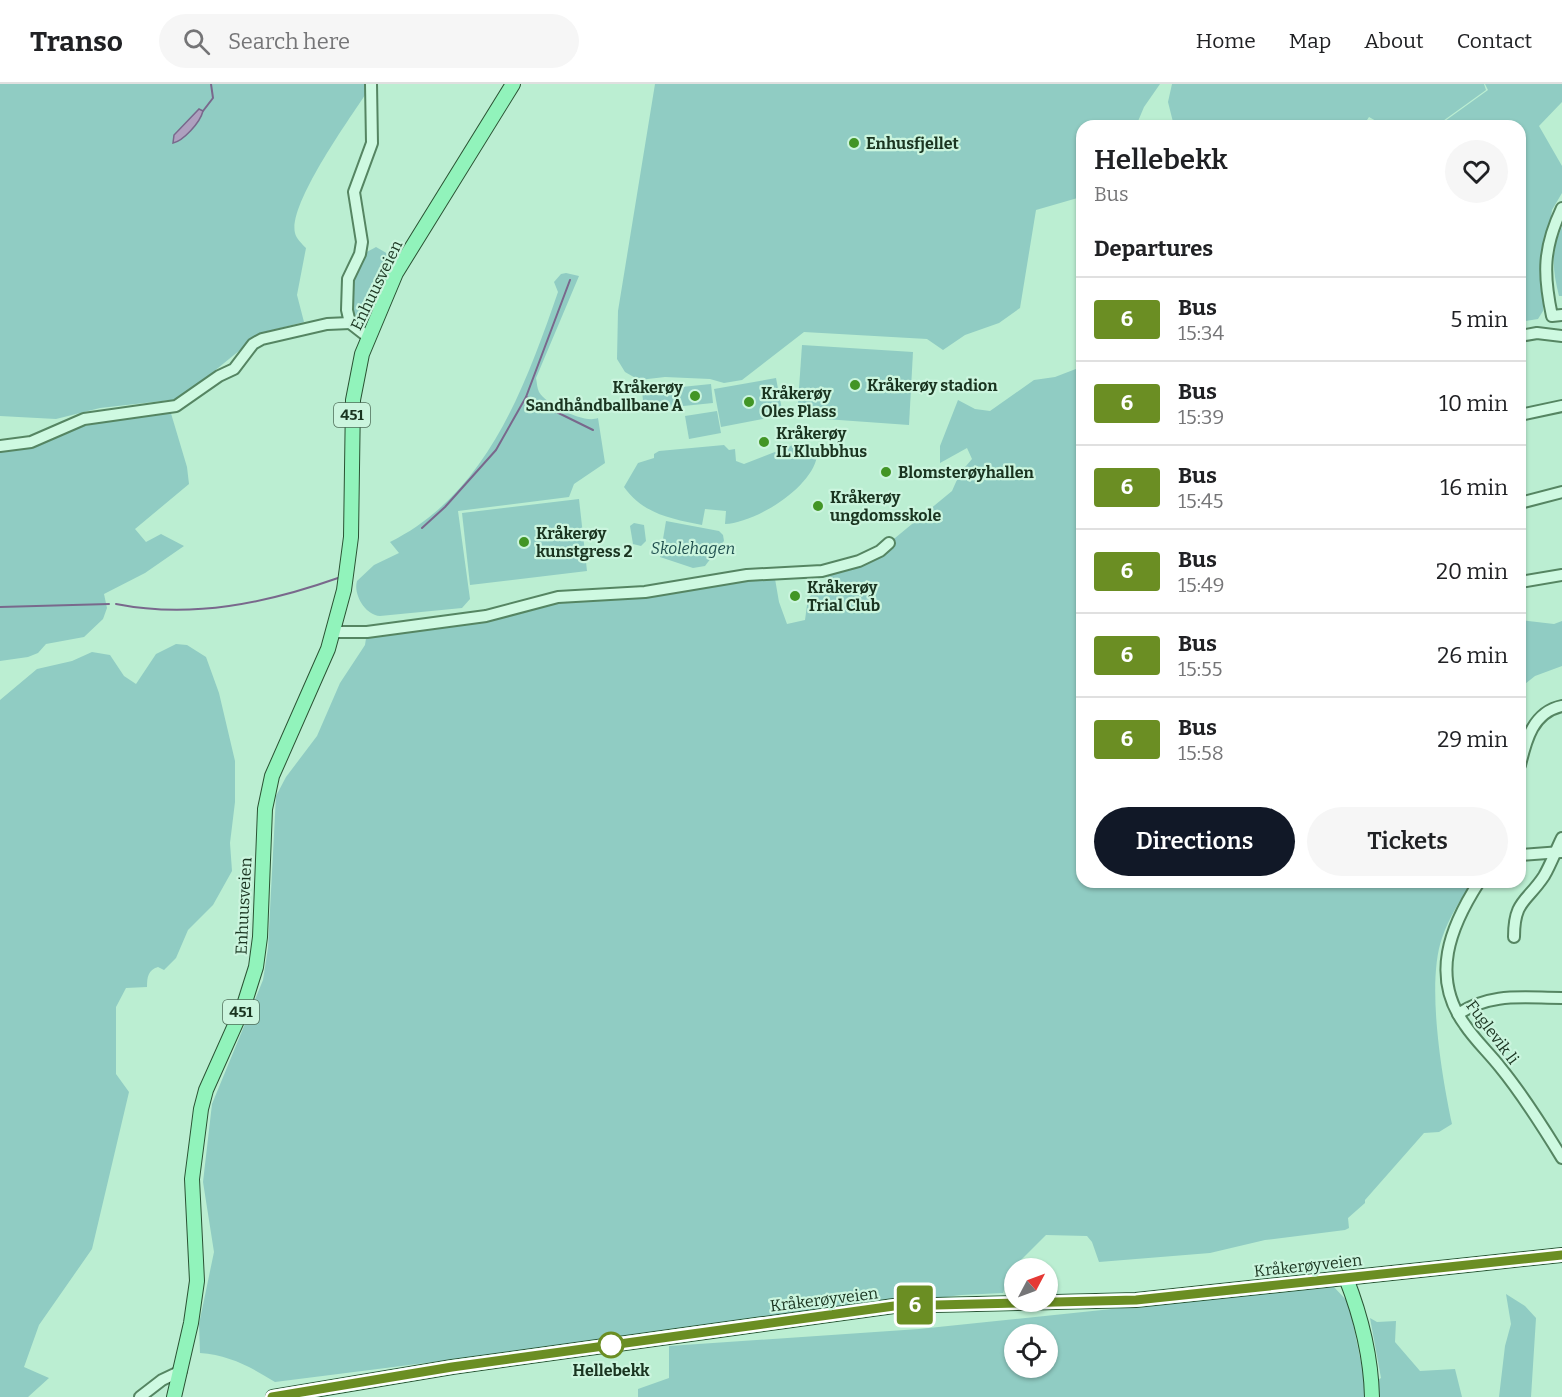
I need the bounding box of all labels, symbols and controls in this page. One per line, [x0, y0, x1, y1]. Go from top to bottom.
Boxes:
search box [159, 14, 579, 68]
text: Transo [30, 25, 123, 58]
icon: search [180, 25, 213, 58]
text: Search here [228, 28, 350, 55]
text: Home [1196, 28, 1256, 54]
text: Map [1289, 28, 1331, 54]
text: About [1364, 28, 1424, 54]
text: Contact [1457, 28, 1532, 54]
place label: Enhusfjellet [866, 134, 959, 153]
marker: Enhusfjellet [847, 136, 861, 150]
button: heart [1445, 140, 1508, 203]
text: Hellebekk [1094, 143, 1228, 176]
text: Bus [1094, 182, 1129, 206]
text: Departures [1094, 235, 1213, 262]
street label: Enhuusveien [347, 237, 406, 333]
text: Bus [1178, 294, 1217, 321]
text: 6 [1121, 306, 1133, 332]
text: 5 min [1450, 306, 1508, 333]
text: 15:34 [1178, 321, 1224, 345]
place label: Kråkerøy stadion [867, 376, 998, 395]
place label: Kråkerøy Sandhåndballbane A [526, 378, 684, 415]
marker: Kråkerøy stadion [848, 378, 862, 392]
text: Bus [1178, 378, 1217, 405]
place label: Kråkerøy Oles Plass [761, 384, 837, 421]
marker: Kråkerøy Sandhåndballbane A [688, 389, 702, 403]
text: 6 [1121, 390, 1133, 416]
text: 10 min [1439, 390, 1508, 417]
marker: Kråkerøy Oles Plass [742, 395, 756, 409]
road number: 451 [334, 403, 370, 427]
text: 15:39 [1178, 405, 1224, 429]
place label: Kråkerøy IL Klubbhus [776, 424, 867, 461]
marker: Kråkerøy IL Klubbhus [757, 435, 771, 449]
text: Bus [1178, 462, 1217, 489]
place label: Blomsterøyhallen [898, 463, 1034, 482]
marker: Blomsterøyhallen [879, 465, 893, 479]
text: 6 [1121, 474, 1133, 500]
text: 16 min [1440, 474, 1508, 501]
place label: Kråkerøy ungdomsskole [830, 488, 941, 525]
text: 15:45 [1178, 489, 1223, 513]
marker: Kråkerøy ungdomsskole [811, 499, 825, 513]
place label: Kråkerøy kunstgress 2 [536, 524, 633, 561]
marker: Kråkerøy kunstgress 2 [517, 535, 531, 549]
park label: Skolehagen [651, 539, 735, 558]
text: Bus [1178, 546, 1217, 573]
text: 6 [1121, 558, 1133, 584]
text: 20 min [1436, 558, 1508, 585]
text: 15:49 [1178, 573, 1224, 597]
place label: Kråkerøy Trial Club [807, 578, 880, 615]
marker: Kråkerøy Trial Club [788, 589, 802, 603]
text: Bus [1178, 630, 1217, 657]
text: 6 [1121, 642, 1133, 668]
text: 26 min [1437, 642, 1508, 669]
text: 15:55 [1178, 657, 1222, 681]
text: Bus [1178, 714, 1217, 741]
text: 6 [1121, 726, 1133, 752]
text: 29 min [1437, 726, 1508, 753]
text: 15:58 [1178, 741, 1224, 765]
button: Directions [1094, 807, 1295, 876]
button: Tickets [1307, 807, 1508, 876]
street label: Enhuusveien [231, 857, 256, 955]
street label: Fuglevik li [1462, 997, 1523, 1068]
road number: 451 [223, 1000, 259, 1024]
street label: Kråkerøyveien [1253, 1250, 1363, 1281]
north arrow [1004, 1258, 1058, 1312]
map controls [1004, 1258, 1058, 1378]
street label: Kråkerøyveien [769, 1283, 879, 1316]
line badge: 6 [896, 1286, 934, 1324]
text: 6 [909, 1292, 921, 1318]
button: locate [1004, 1324, 1058, 1378]
marker: Hellebekk [598, 1332, 624, 1358]
place label: Hellebekk [572, 1361, 650, 1380]

